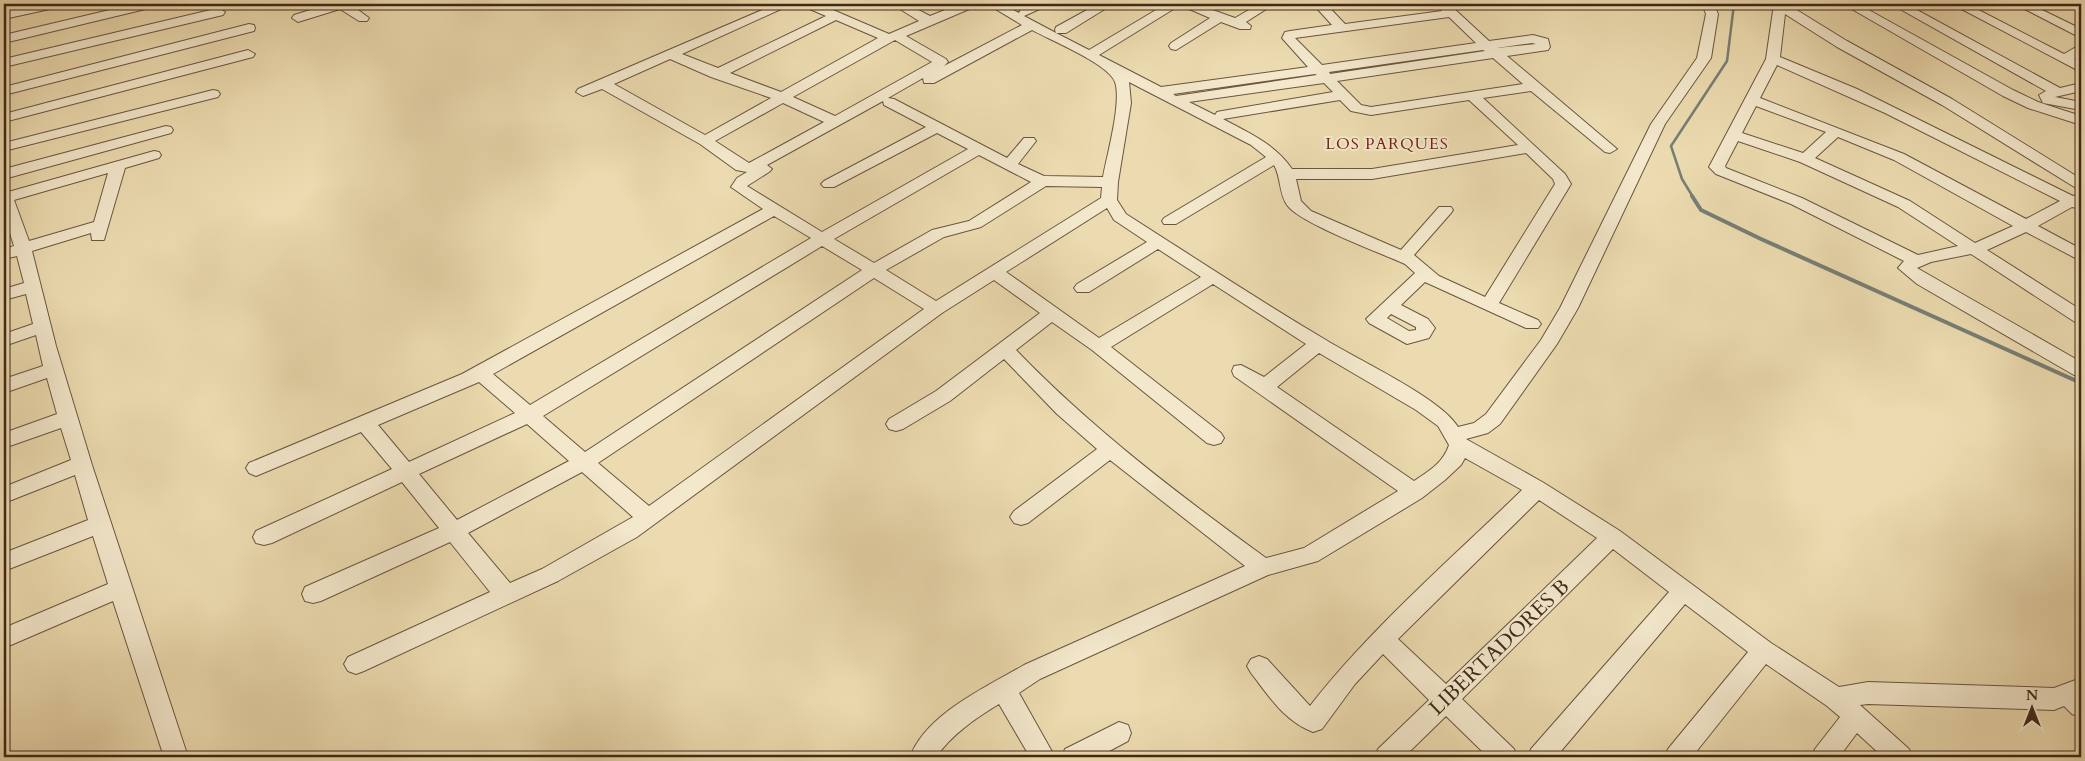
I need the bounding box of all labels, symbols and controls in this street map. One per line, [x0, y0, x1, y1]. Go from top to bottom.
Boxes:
district label: LOS PARQUES [1325, 133, 1449, 155]
street label: LIBERTADORES B [1423, 573, 1576, 722]
north arrow [2008, 684, 2058, 734]
text: N [2026, 686, 2038, 705]

